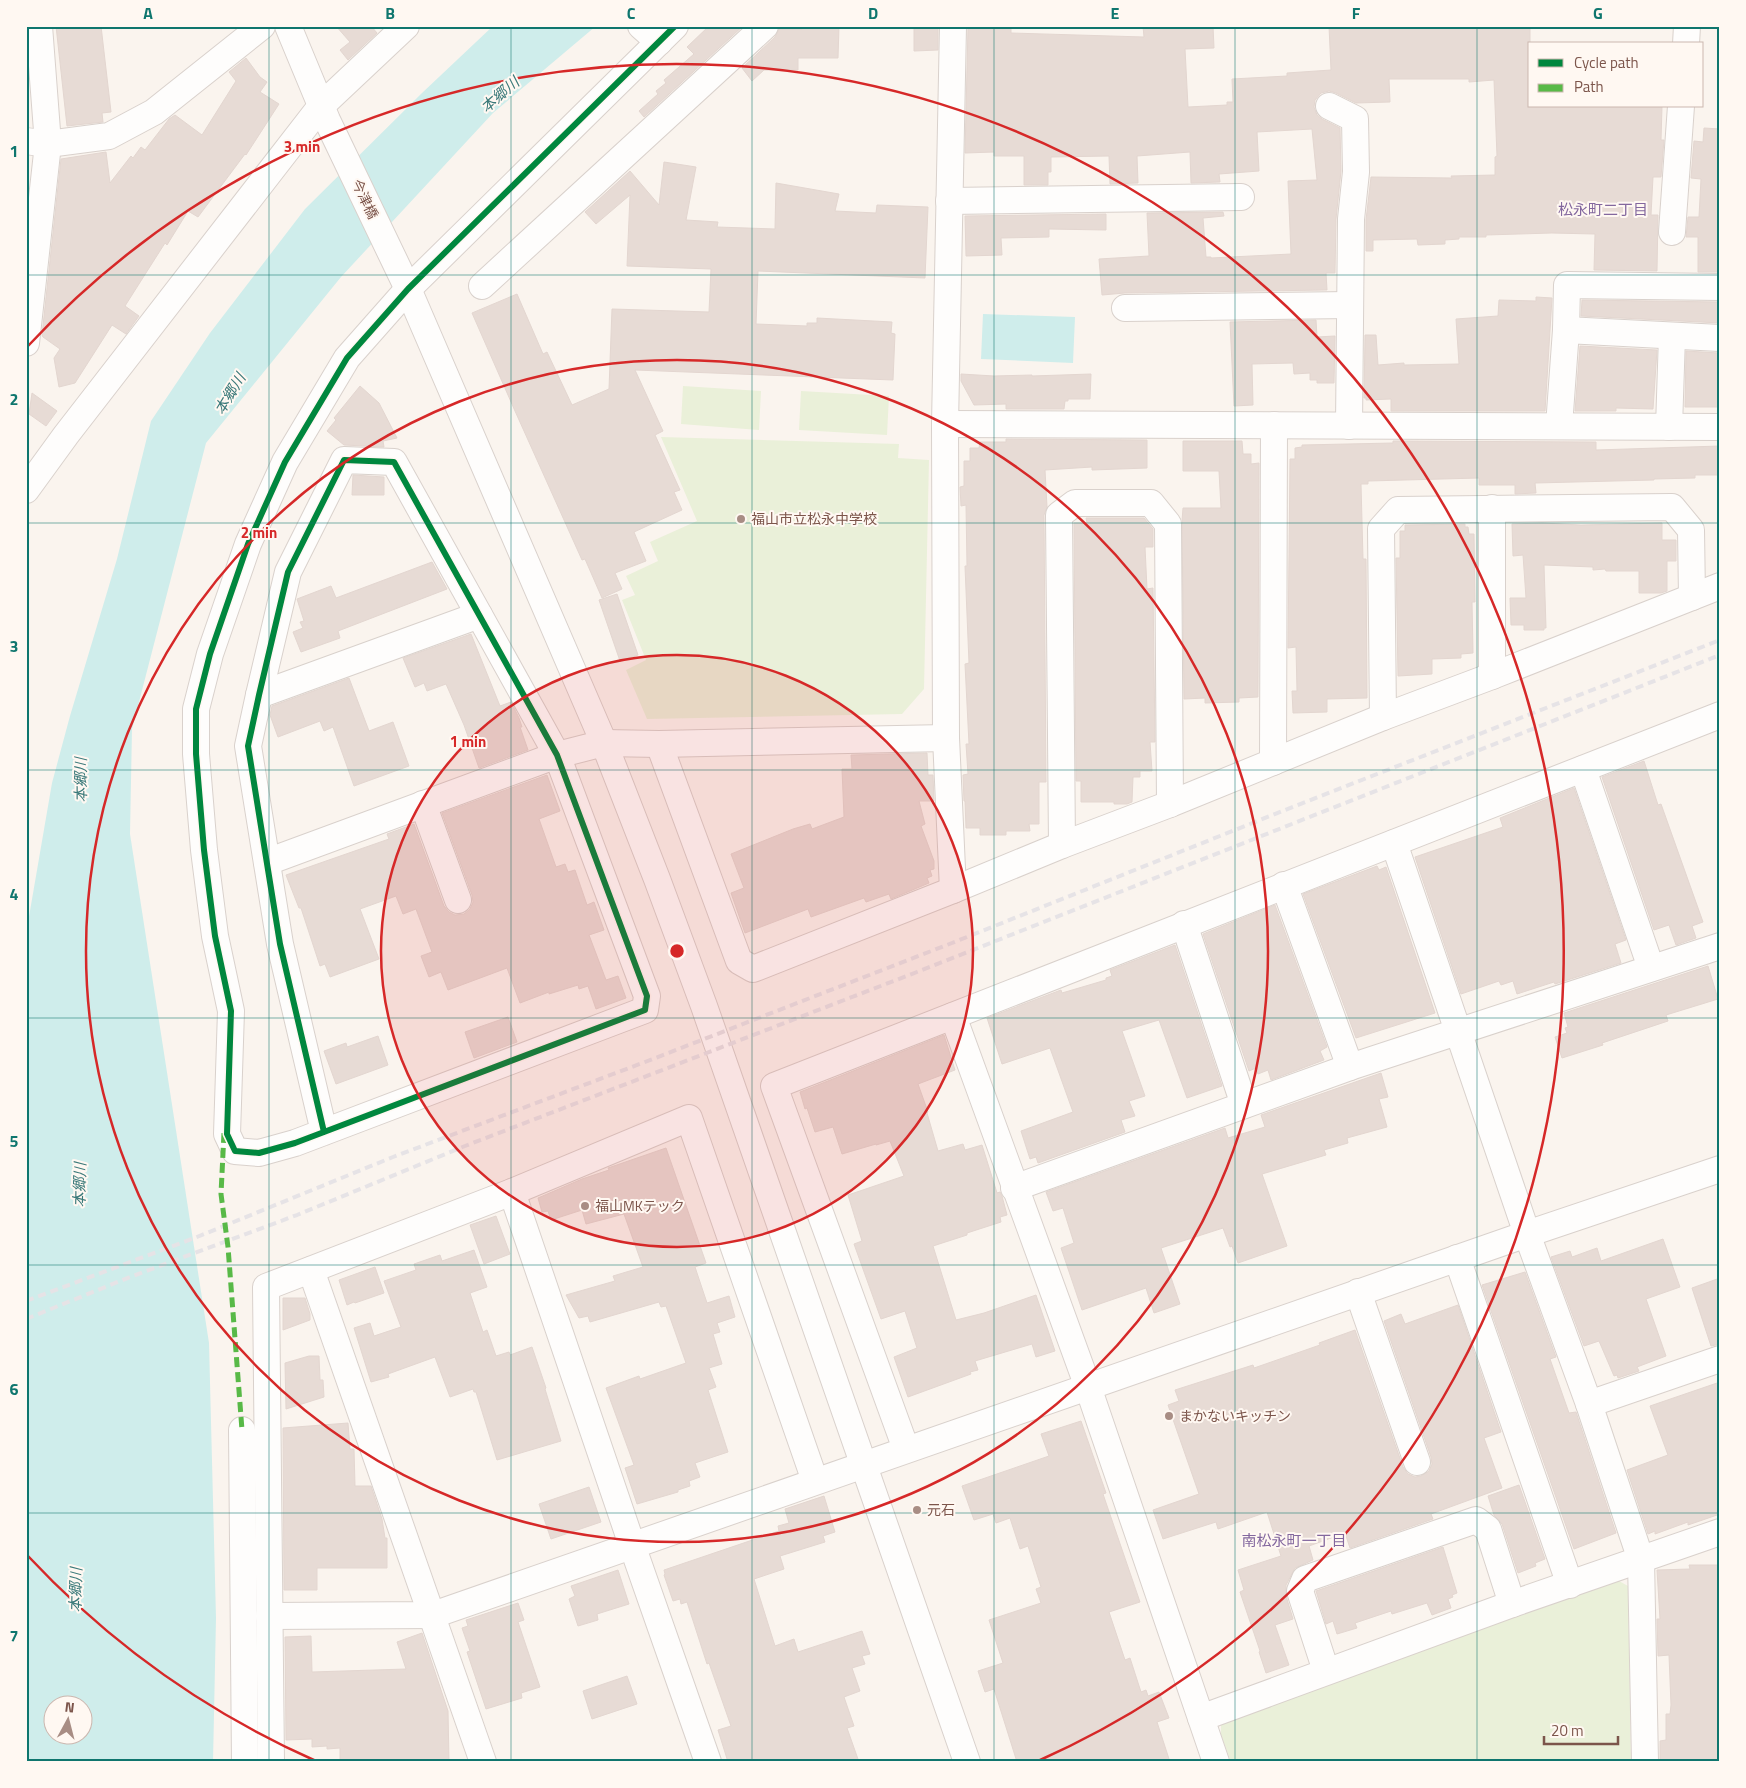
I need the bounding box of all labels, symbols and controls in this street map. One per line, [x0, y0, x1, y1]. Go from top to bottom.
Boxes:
text: A [143, 1, 153, 25]
text: B [385, 1, 395, 25]
text: C [627, 1, 636, 25]
text: D [868, 1, 878, 25]
text: E [1111, 1, 1120, 25]
text: F [1352, 1, 1361, 25]
text: G [1593, 1, 1603, 25]
legend [1528, 42, 1704, 108]
text: Cycle path [1574, 51, 1639, 74]
water label: 本郷川 [475, 70, 526, 118]
text: Path [1574, 75, 1604, 98]
text: 3 min [284, 135, 320, 158]
text: 1 [10, 139, 18, 163]
street label: 今津橋 [347, 175, 384, 222]
district label: 松永町二丁目 [1558, 198, 1648, 221]
water label: 本郷川 [208, 367, 252, 419]
text: 2 [10, 387, 18, 411]
place label: 福山市立松永中学校 [751, 508, 877, 529]
marker: 福山市立松永中学校 [735, 513, 747, 525]
text: 2 min [241, 521, 277, 544]
text: 3 [10, 634, 18, 658]
text: 1 min [450, 730, 486, 753]
water label: 本郷川 [69, 756, 92, 803]
text: 4 [10, 882, 19, 906]
centre of rings [668, 942, 686, 960]
text: 5 [10, 1129, 19, 1153]
water label: 本郷川 [68, 1160, 91, 1208]
place label: 福山MKテック [595, 1195, 685, 1216]
marker: 福山MKテック [579, 1200, 591, 1212]
text: 6 [10, 1377, 19, 1401]
place label: まかないキッチン [1179, 1405, 1291, 1426]
marker: まかないキッチン [1163, 1410, 1175, 1422]
place label: 元石 [927, 1499, 955, 1520]
marker: 元石 [911, 1504, 923, 1516]
district label: 南松永町一丁目 [1241, 1529, 1347, 1552]
water label: 本郷川 [64, 1565, 87, 1613]
text: 7 [10, 1624, 18, 1648]
north arrow [42, 1696, 92, 1746]
text: N [64, 1696, 76, 1718]
scale bar [1544, 1713, 1617, 1745]
text: 20 m [1551, 1719, 1584, 1742]

